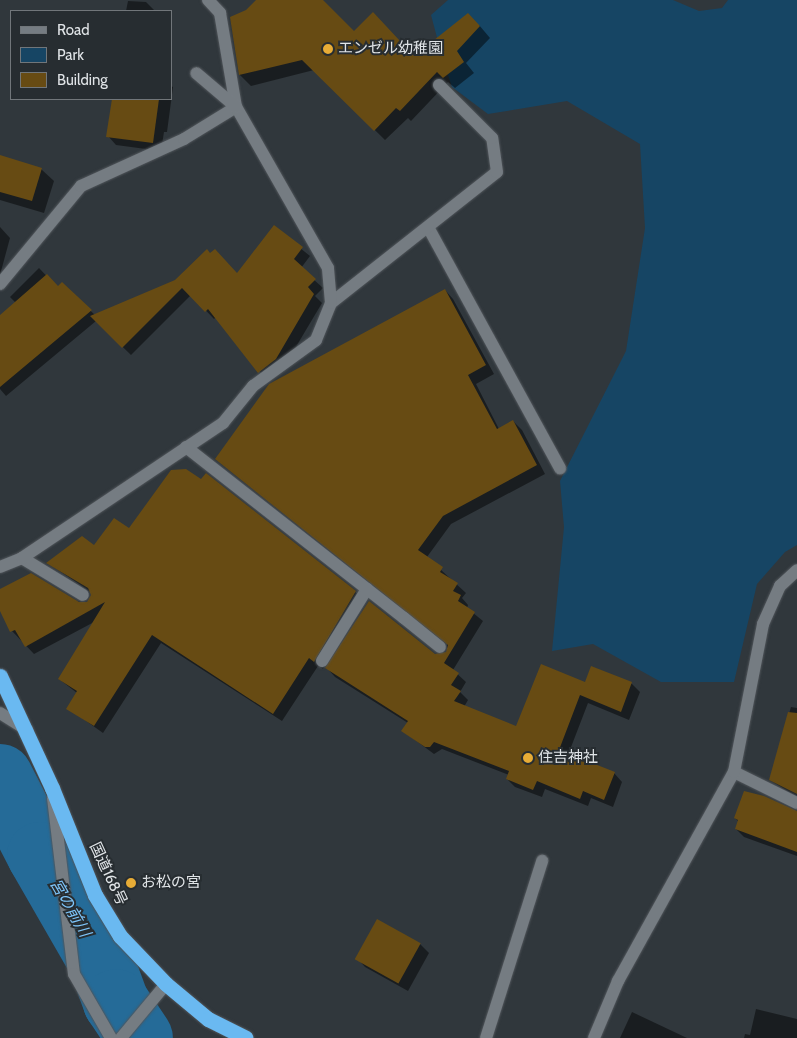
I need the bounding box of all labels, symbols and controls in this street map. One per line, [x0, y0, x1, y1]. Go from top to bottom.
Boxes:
legend [10, 10, 172, 100]
text: Road [57, 21, 90, 39]
place label: エンゼル幼稚園 [338, 40, 443, 58]
marker: エンゼル幼稚園 [322, 43, 334, 55]
text: Park [57, 46, 84, 64]
text: Building [57, 71, 108, 89]
place label: 住吉神社 [538, 749, 598, 767]
marker: 住吉神社 [522, 752, 534, 764]
street label: 国道168号 [86, 840, 130, 908]
place label: お松の宮 [141, 874, 201, 892]
water label: 宮の前川 [46, 875, 94, 941]
marker: お松の宮 [125, 877, 137, 889]

